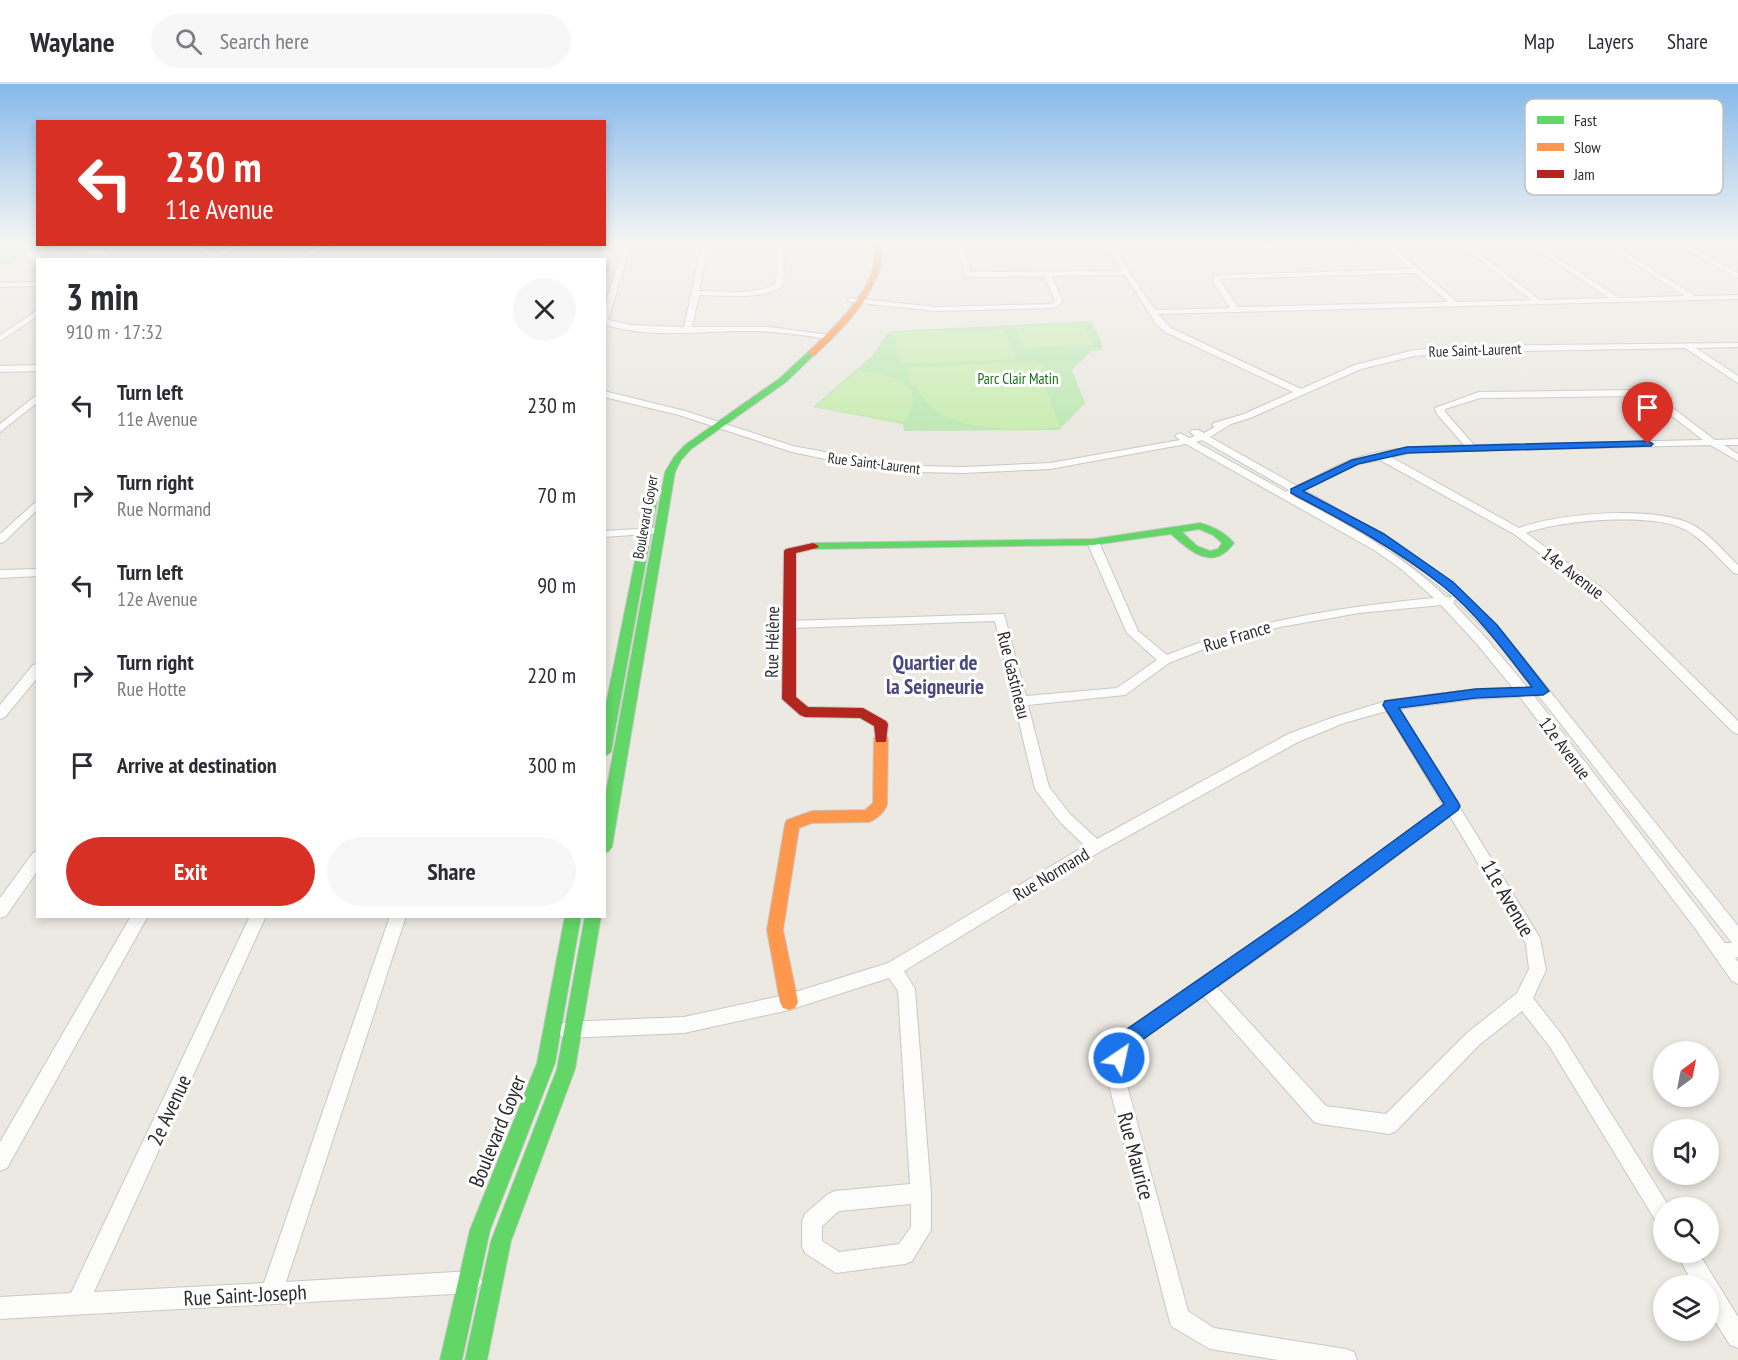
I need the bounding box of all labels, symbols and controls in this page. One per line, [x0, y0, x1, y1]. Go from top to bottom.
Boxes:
search box [151, 14, 571, 68]
text: Waylane [30, 23, 115, 60]
icon: search [172, 25, 205, 58]
text: Search here [220, 27, 309, 55]
text: Map [1524, 28, 1555, 55]
text: Layers [1588, 28, 1634, 55]
text: Share [1667, 28, 1708, 55]
legend [1525, 99, 1723, 195]
text: Fast [1574, 110, 1597, 130]
text: Slow [1574, 137, 1601, 157]
text: 230 m [165, 139, 262, 194]
icon: left [66, 144, 144, 222]
text: Jam [1573, 164, 1595, 184]
text: 11e Avenue [165, 192, 274, 226]
text: 3 min [66, 273, 139, 320]
button: close [513, 278, 576, 341]
text: 910 m · 17:32 [66, 319, 163, 345]
street label: Rue Saint-Laurent [1428, 339, 1522, 361]
park label: Parc Clair Matin [977, 369, 1059, 388]
text: Turn left [117, 378, 183, 406]
pin [1622, 382, 1673, 444]
icon: left [66, 389, 99, 422]
text: 230 m [527, 391, 576, 419]
icon: arrive [1631, 391, 1664, 424]
text: 11e Avenue [117, 406, 198, 432]
street label: Rue Saint-Laurent [827, 448, 921, 478]
text: Turn right [117, 468, 194, 496]
street label: Boulevard Goyer [628, 473, 662, 560]
icon: right [66, 479, 99, 512]
text: 70 m [537, 481, 576, 509]
text: Rue Normand [117, 496, 211, 522]
street label: 14e Avenue [1537, 542, 1609, 604]
text: Turn left [117, 558, 183, 586]
icon: left [66, 569, 99, 602]
text: 90 m [537, 571, 576, 599]
text: 12e Avenue [117, 586, 198, 612]
street label: Rue Hélène [760, 606, 784, 678]
street label: Rue France [1201, 615, 1273, 657]
street label: Rue Gastineau [992, 629, 1036, 721]
text: Turn right [117, 648, 194, 676]
district label: Quartier de la Seigneurie [886, 649, 984, 700]
icon: right [66, 659, 99, 692]
text: 220 m [527, 661, 576, 689]
text: Rue Hotte [117, 676, 186, 702]
street label: 12e Avenue [1534, 712, 1596, 784]
icon: arrive [66, 749, 99, 782]
text: Arrive at destination [117, 751, 277, 779]
text: 300 m [527, 751, 576, 779]
button: Exit [66, 837, 315, 906]
button: Share [327, 837, 576, 906]
street label: Rue Normand [1009, 842, 1093, 906]
street label: 11e Avenue [1475, 855, 1541, 941]
position arrow [1087, 1026, 1151, 1090]
north arrow [1653, 1041, 1719, 1107]
map controls [1653, 1041, 1719, 1341]
street label: 2e Avenue [141, 1070, 197, 1150]
street label: Boulevard Goyer [462, 1071, 532, 1191]
street label: Rue Maurice [1111, 1109, 1161, 1203]
button: sound [1653, 1119, 1719, 1185]
button: search [1653, 1197, 1719, 1263]
button: layers [1653, 1275, 1719, 1341]
street label: Rue Saint-Joseph [183, 1278, 307, 1312]

